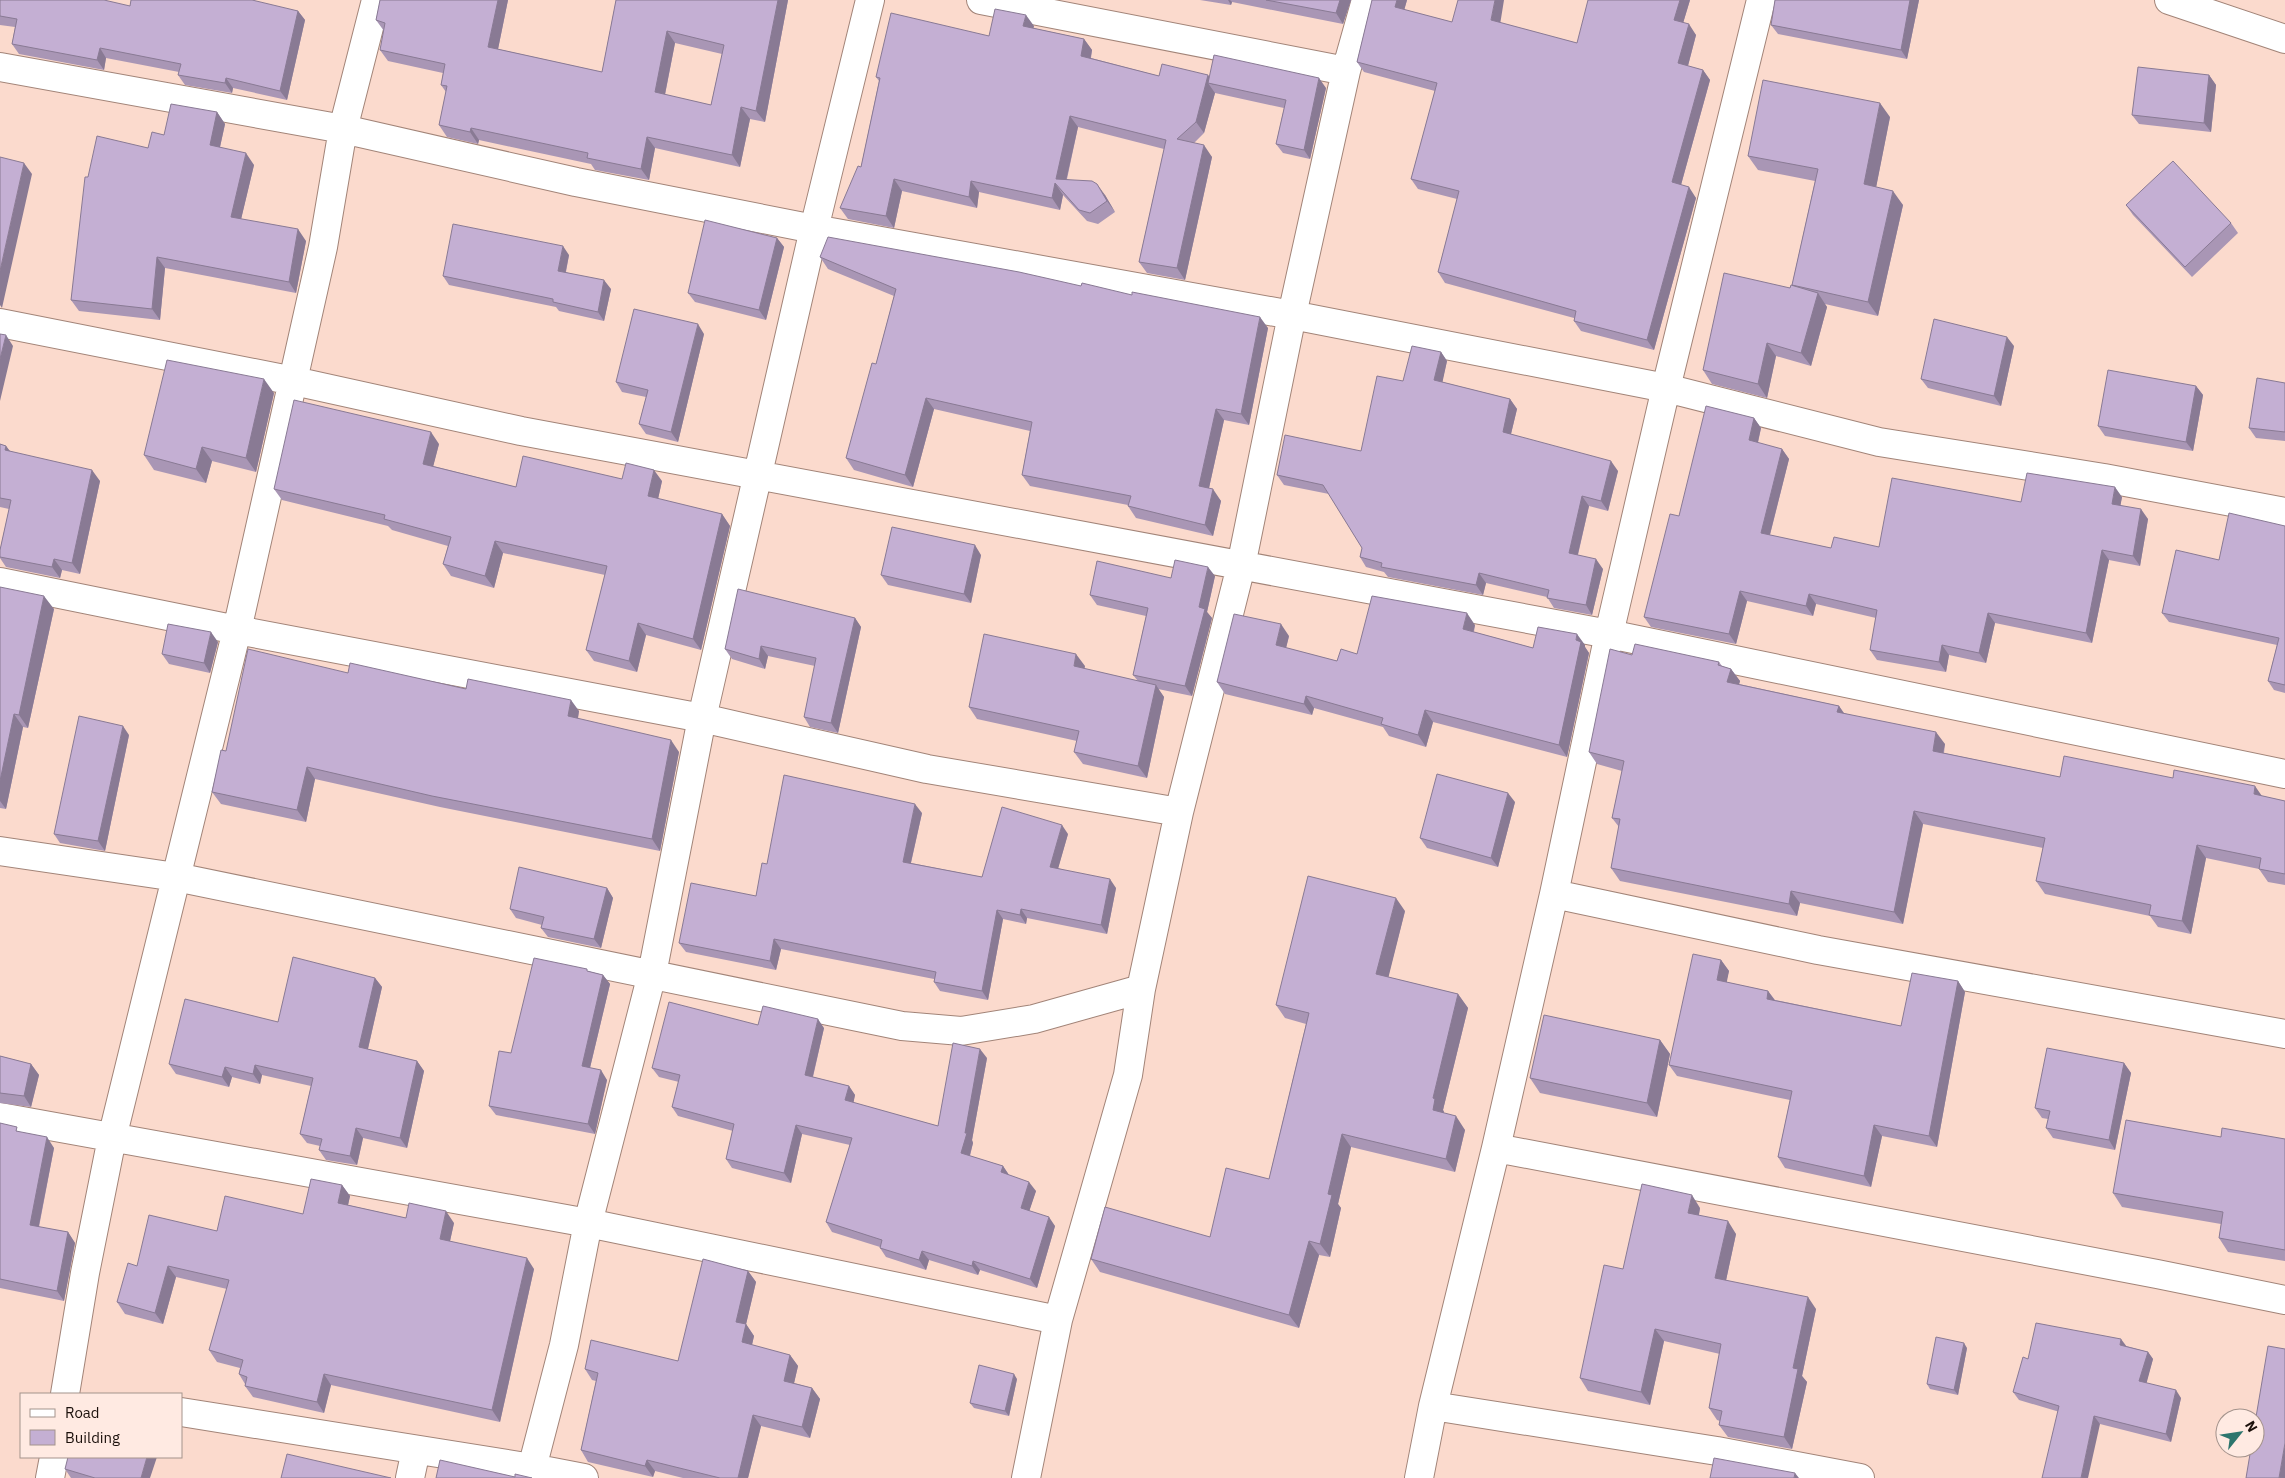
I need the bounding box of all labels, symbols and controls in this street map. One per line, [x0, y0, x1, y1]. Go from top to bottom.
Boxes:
legend [20, 1393, 182, 1458]
text: Road [65, 1403, 100, 1422]
north arrow [2215, 1408, 2265, 1458]
text: N [2241, 1418, 2262, 1435]
text: Building [65, 1428, 120, 1447]

